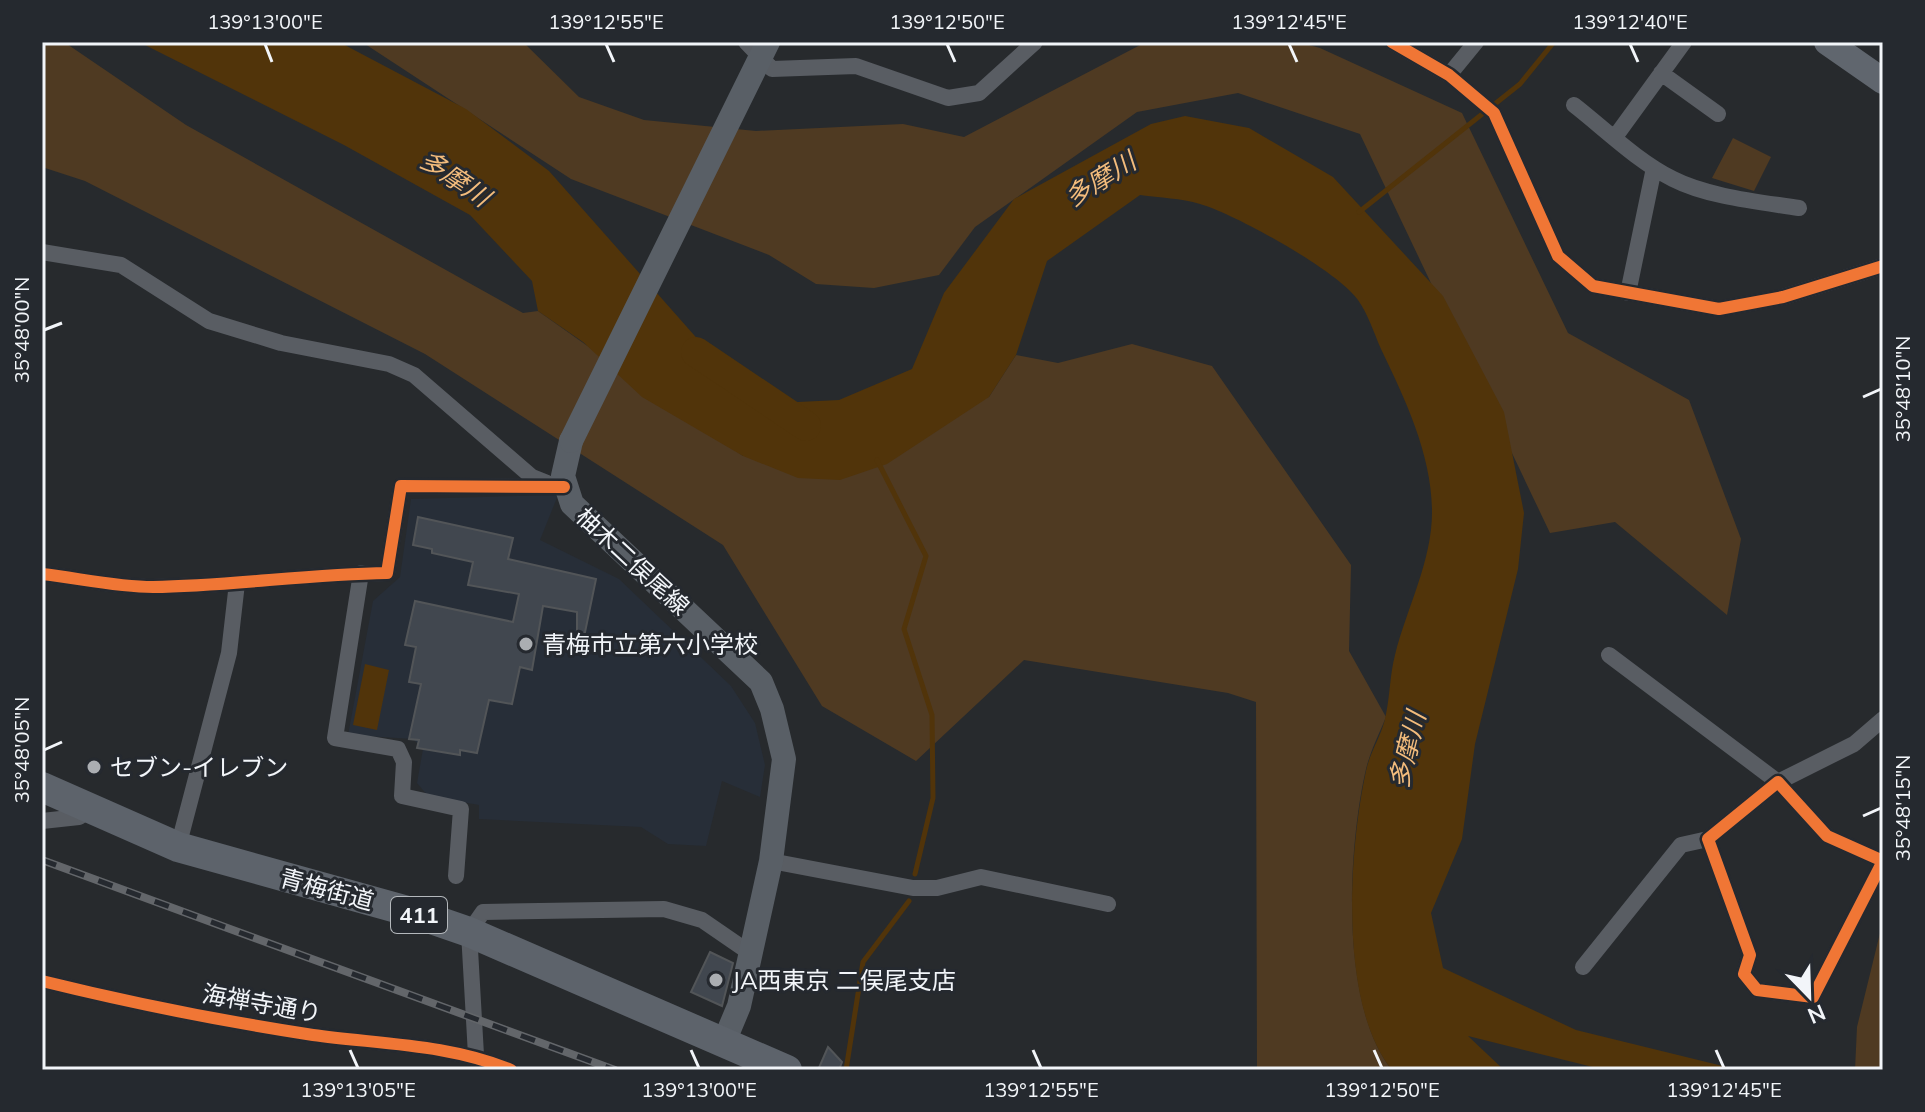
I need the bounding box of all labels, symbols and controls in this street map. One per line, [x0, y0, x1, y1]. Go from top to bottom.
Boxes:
text: 139°13'00"E [207, 9, 323, 34]
text: 139°12'55"E [548, 9, 664, 34]
text: 139°12'50"E [889, 9, 1005, 34]
text: 139°12'45"E [1231, 9, 1347, 34]
text: 139°12'40"E [1572, 9, 1688, 34]
water label: 多摩川 [413, 143, 499, 215]
water label: 多摩川 [1058, 143, 1144, 214]
text: 35°48'00"N [9, 277, 34, 383]
text: 35°48'10"N [1890, 336, 1915, 442]
street label: 柚木二俣尾線 [570, 501, 696, 621]
place label: 青梅市立第六小学校 [542, 629, 758, 659]
marker: 青梅市立第六小学校 [517, 635, 535, 653]
text: 35°48'05"N [9, 697, 34, 803]
water label: 多摩川 [1382, 705, 1433, 792]
place label: セブン-イレブン [110, 752, 288, 782]
text: 35°48'15"N [1890, 755, 1915, 861]
marker: セブン-イレブン [85, 758, 103, 776]
street label: 青梅街道 [277, 862, 377, 916]
road number: 411 [391, 897, 447, 933]
north arrow [1769, 956, 1849, 1036]
place label: JA西東京 二俣尾支店 [732, 965, 956, 995]
marker: JA西東京 二俣尾支店 [707, 971, 725, 989]
street label: 海禅寺通り [200, 978, 324, 1028]
text: N [1804, 998, 1830, 1031]
text: 139°13'05"E [300, 1077, 416, 1102]
text: 139°13'00"E [641, 1077, 757, 1102]
text: 139°12'55"E [983, 1077, 1099, 1102]
text: 139°12'50"E [1324, 1077, 1440, 1102]
text: 139°12'45"E [1666, 1077, 1782, 1102]

